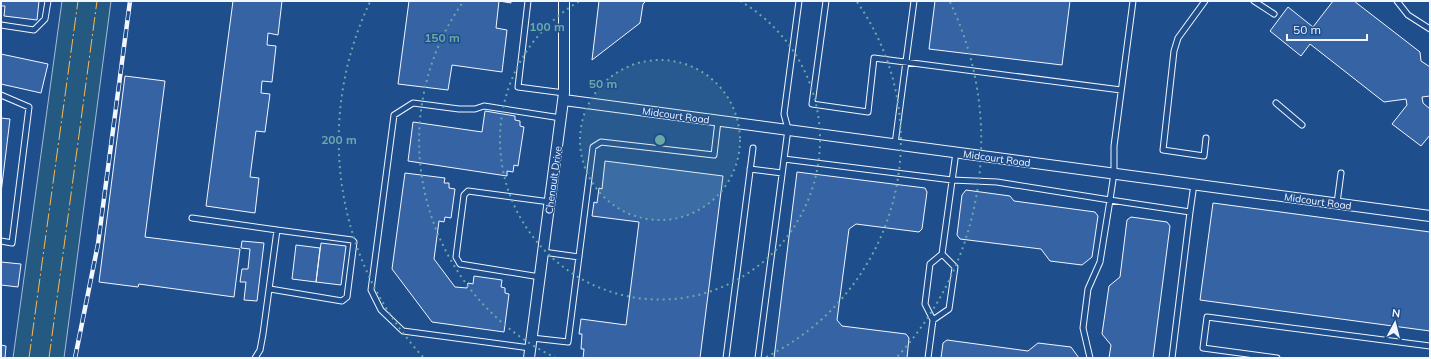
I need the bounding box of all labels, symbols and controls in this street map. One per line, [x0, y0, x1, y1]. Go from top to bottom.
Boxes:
scale bar [1287, 16, 1367, 42]
text: 100 m [529, 19, 565, 34]
text: 50 m [1293, 22, 1321, 37]
text: 150 m [424, 30, 460, 45]
text: 50 m [589, 76, 617, 91]
street label: Midcourt Road [641, 104, 710, 127]
text: 200 m [321, 132, 357, 147]
centre of rings [653, 133, 667, 147]
street label: Chenault Drive [542, 145, 565, 215]
street label: Midcourt Road [962, 147, 1031, 170]
street label: Midcourt Road [1283, 190, 1352, 213]
north arrow [1375, 303, 1415, 343]
text: N [1391, 306, 1401, 321]

